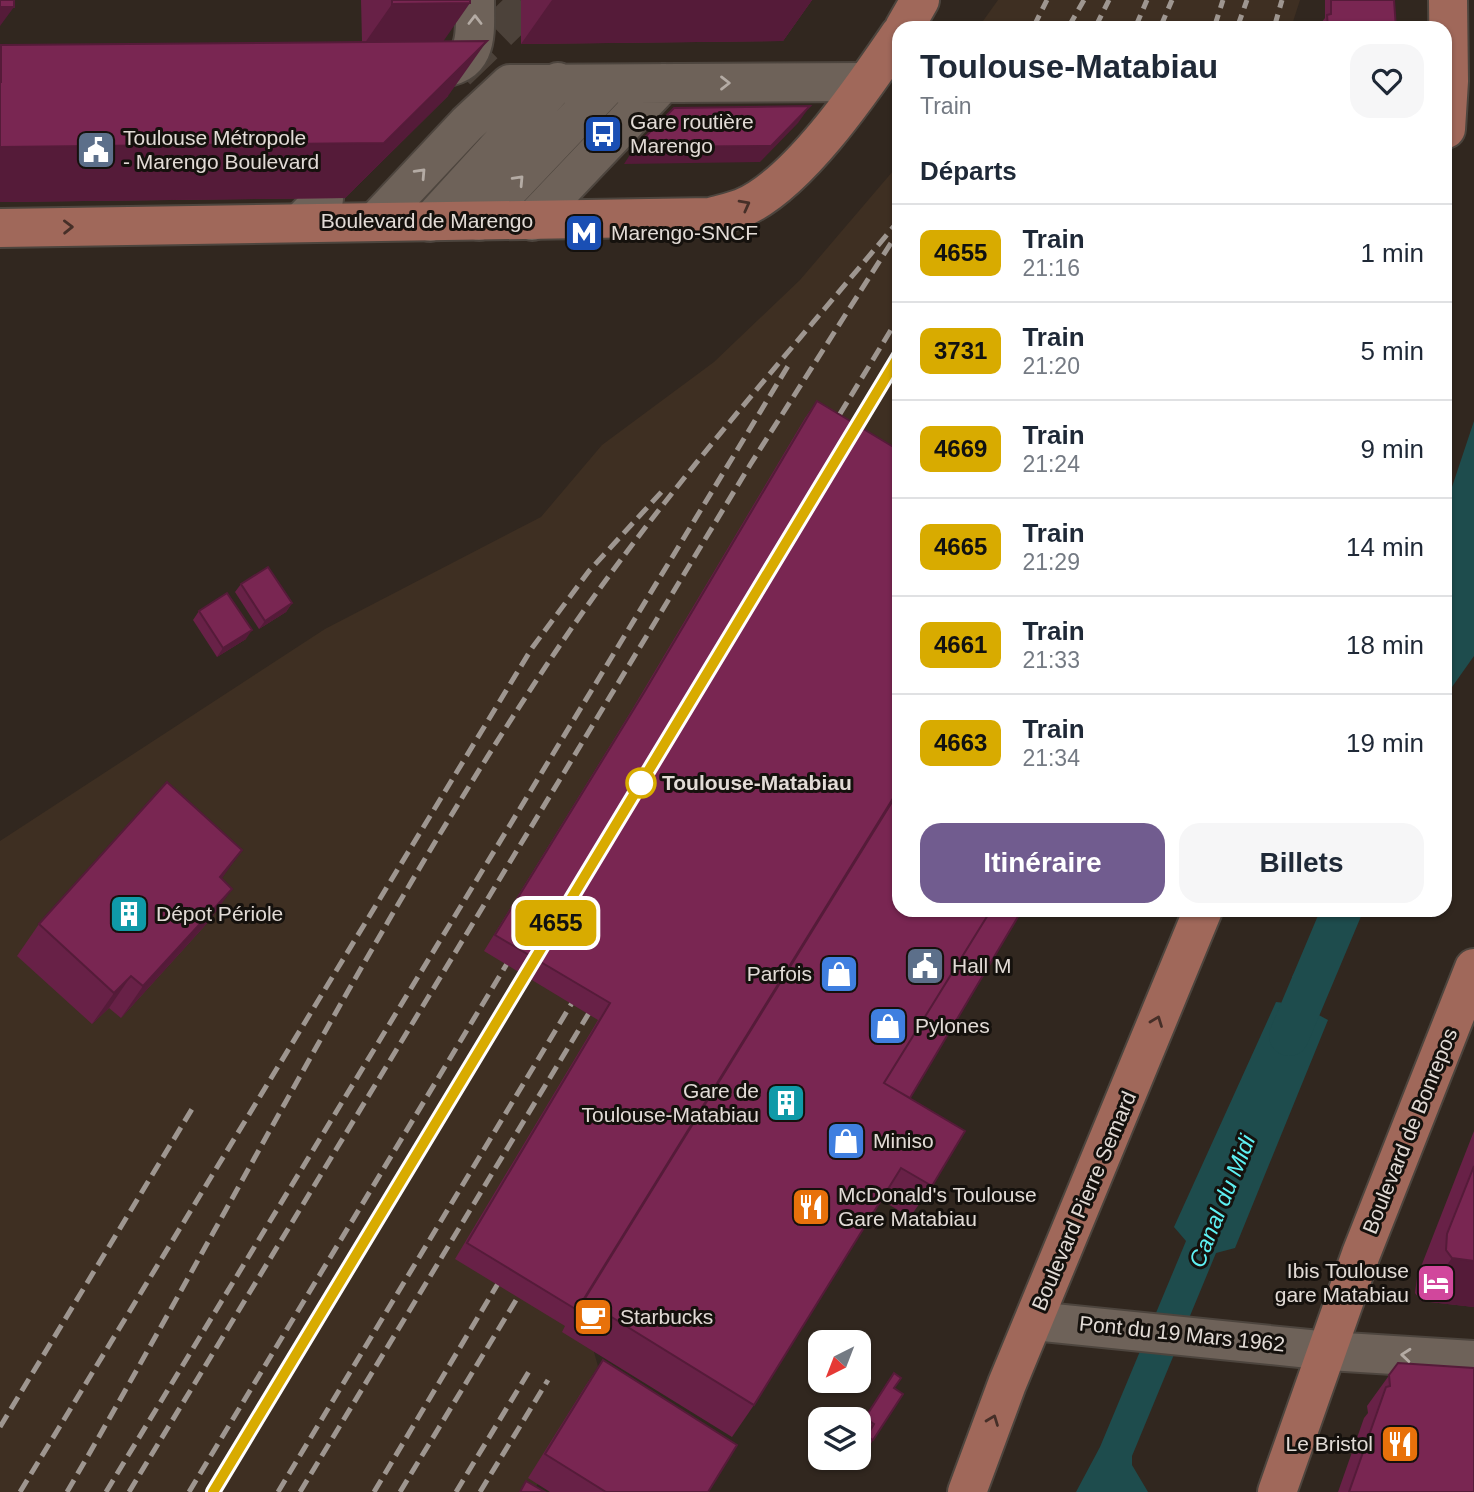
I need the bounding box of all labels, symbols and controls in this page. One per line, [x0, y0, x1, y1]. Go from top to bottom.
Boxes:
one-way arrow [467, 14, 483, 25]
button: heart [1350, 44, 1424, 118]
text: Toulouse-Matabiau [920, 48, 1218, 85]
one-way arrow [720, 75, 731, 91]
text: Train [920, 93, 972, 119]
place label: Gare routière Marengo [630, 110, 754, 157]
bus stop icon: Gare routière Marengo [582, 113, 624, 155]
place label: Toulouse Métropole - Marengo Boulevard [123, 126, 319, 173]
public building icon: Toulouse Métropole - Marengo Boulevard [75, 129, 117, 171]
text: Départs [920, 156, 1017, 186]
one-way arrow [413, 168, 426, 181]
one-way arrow [511, 175, 524, 188]
one-way arrow [738, 199, 750, 213]
street label: Boulevard de Marengo [321, 209, 533, 232]
metro station icon: Marengo-SNCF [563, 212, 605, 254]
one-way arrow [63, 219, 74, 235]
place label: Marengo-SNCF [611, 221, 758, 244]
text: Train [1022, 224, 1085, 254]
text: 1 min [1360, 238, 1424, 268]
text: 4655 [934, 239, 987, 266]
text: 21:16 [1022, 255, 1080, 281]
text: Train [1022, 322, 1085, 352]
text: 5 min [1360, 336, 1424, 366]
text: 3731 [934, 337, 987, 364]
text: 21:20 [1022, 353, 1080, 379]
text: Train [1022, 420, 1085, 450]
text: 9 min [1360, 434, 1424, 464]
text: 4669 [934, 435, 987, 462]
text: 21:24 [1022, 451, 1080, 477]
text: Train [1022, 518, 1085, 548]
text: 14 min [1346, 532, 1424, 562]
text: 4665 [934, 533, 987, 560]
text: 21:29 [1022, 549, 1080, 575]
text: Train [1022, 616, 1085, 646]
text: 18 min [1346, 630, 1424, 660]
text: 4661 [934, 631, 987, 658]
text: 21:33 [1022, 647, 1080, 673]
text: Train [1022, 714, 1085, 744]
text: 19 min [1346, 728, 1424, 758]
text: 4663 [934, 729, 987, 756]
text: 21:34 [1022, 745, 1080, 771]
marker: Toulouse-Matabiau [626, 768, 656, 798]
place label: Toulouse-Matabiau [662, 771, 852, 794]
button: Itinéraire [920, 823, 1165, 903]
button: Billets [1179, 823, 1424, 903]
building icon: Dépot Périole [108, 893, 150, 935]
line badge: 4655 [507, 900, 605, 946]
place label: Dépot Périole [156, 902, 283, 925]
text: 4655 [529, 909, 583, 936]
public building icon: Hall M [904, 945, 946, 987]
shop icon: Parfois [818, 953, 860, 995]
place label: Hall M [952, 954, 1012, 977]
place label: Parfois [747, 962, 812, 985]
shop icon: Pylones [867, 1005, 909, 1047]
place label: Pylones [915, 1014, 990, 1037]
one-way arrow [1149, 1016, 1163, 1028]
street label: Boulevard de Bonrepos [1358, 1025, 1461, 1237]
place label: Gare de Toulouse-Matabiau [582, 1079, 759, 1126]
building icon: Gare de Toulouse-Matabiau [765, 1082, 807, 1124]
street label: Boulevard Pierre Semard [1027, 1088, 1140, 1314]
shop icon: Miniso [825, 1120, 867, 1162]
place label: Miniso [873, 1129, 934, 1152]
water label: Canal du Midi [1184, 1130, 1261, 1271]
place label: McDonald's Toulouse Gare Matabiau [838, 1183, 1037, 1230]
restaurant icon: McDonald's Toulouse Gare Matabiau [790, 1186, 832, 1228]
place label: Ibis Toulouse gare Matabiau [1275, 1259, 1409, 1306]
hotel icon: Ibis Toulouse gare Matabiau [1415, 1262, 1457, 1304]
cafe icon: Starbucks [572, 1296, 614, 1338]
place label: Starbucks [620, 1305, 713, 1328]
street label: Pont du 19 Mars 1962 [1078, 1311, 1286, 1356]
north arrow [808, 1330, 872, 1393]
map controls [808, 1330, 871, 1470]
one-way arrow [1400, 1348, 1411, 1363]
button: layers [808, 1407, 871, 1470]
one-way arrow [984, 1415, 998, 1427]
restaurant icon: Le Bristol [1379, 1423, 1421, 1465]
place label: Le Bristol [1285, 1432, 1373, 1455]

